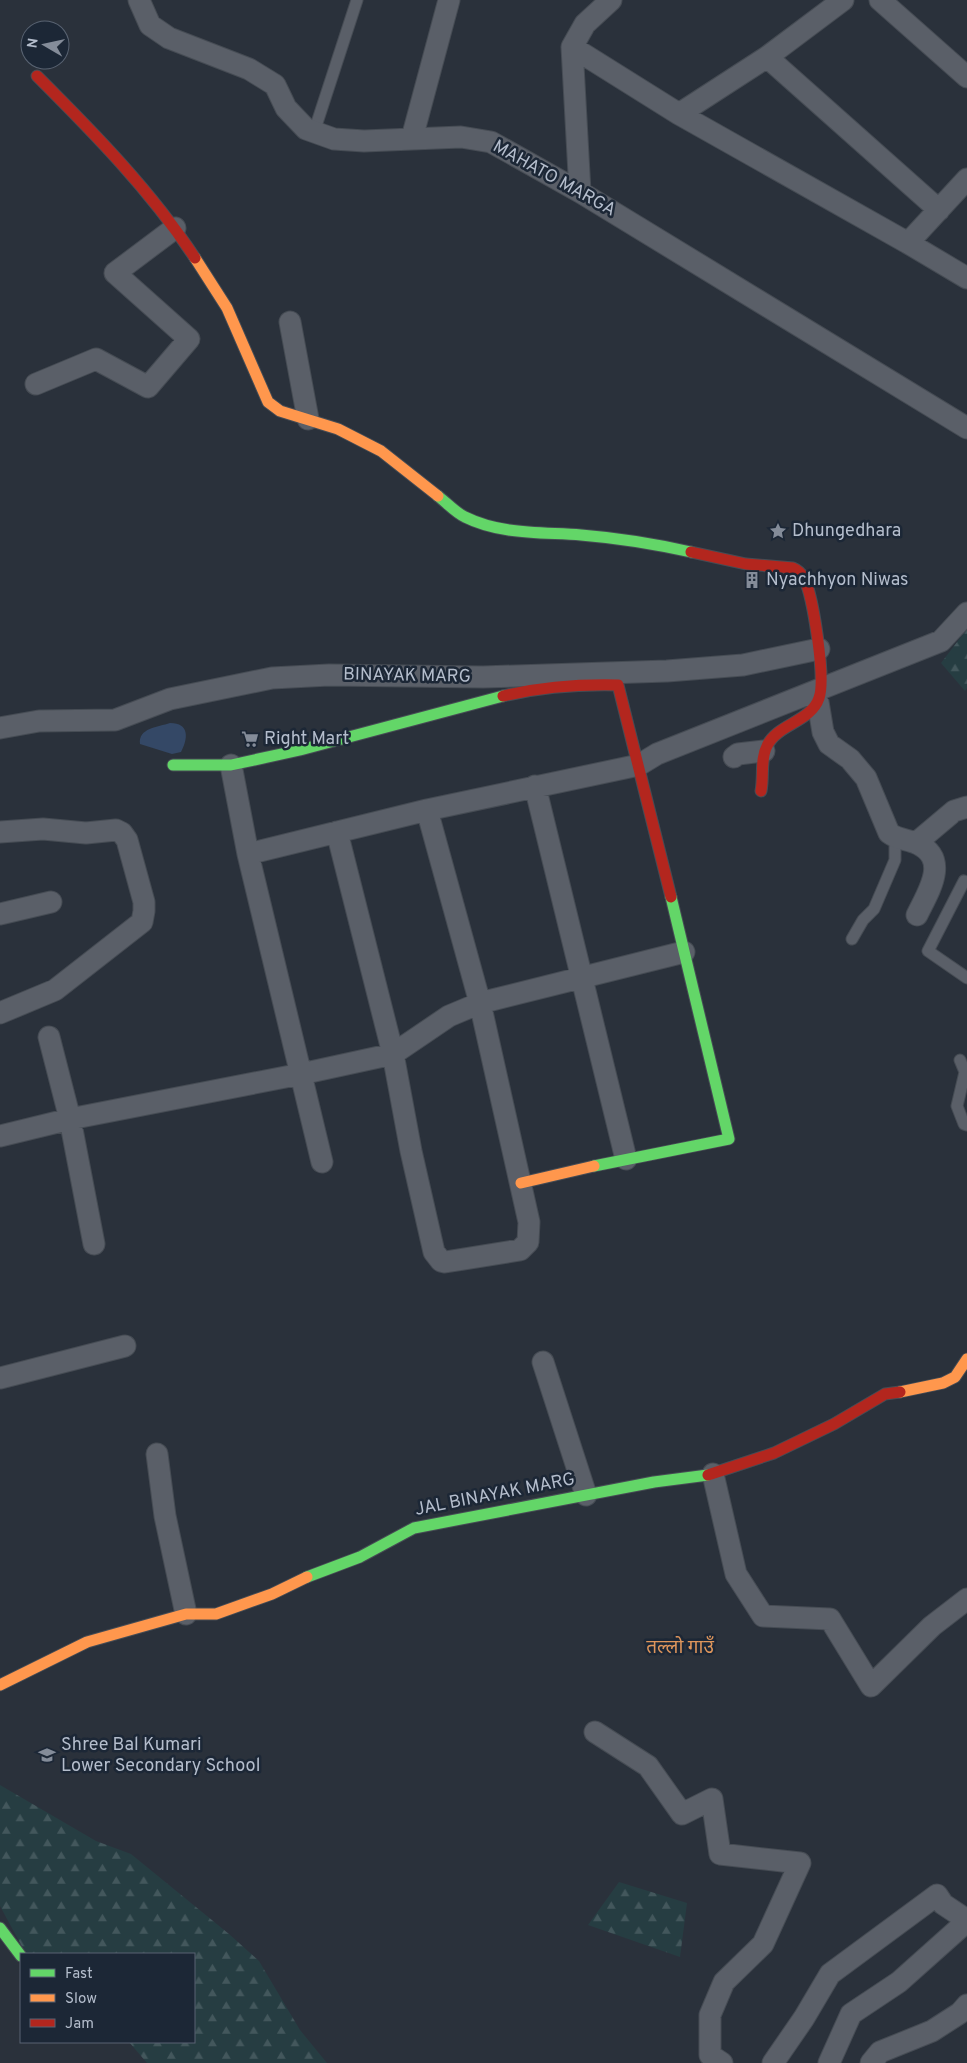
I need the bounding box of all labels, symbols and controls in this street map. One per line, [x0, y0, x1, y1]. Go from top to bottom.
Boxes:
north arrow [20, 20, 70, 70]
text: N [24, 37, 43, 50]
street label: MAHATO MARGA [488, 136, 620, 222]
place label: Dhungedhara [792, 520, 901, 543]
place icon: Dhungedhara [768, 521, 788, 541]
place label: Nyachhyon Niwas [766, 569, 909, 592]
building icon: Nyachhyon Niwas [742, 570, 762, 590]
street label: BINAYAK MARG [343, 663, 471, 689]
place label: Right Mart [264, 728, 349, 751]
supermarket icon: Right Mart [240, 729, 260, 749]
street label: JAL BINAYAK MARG [413, 1468, 577, 1522]
district label: तल्लो गाउँ [646, 1635, 714, 1660]
place label: Shree Bal Kumari Lower Secondary School [61, 1734, 260, 1778]
school or university icon: Shree Bal Kumari Lower Secondary School [37, 1745, 57, 1765]
legend [20, 1953, 195, 2043]
text: Fast [65, 1965, 93, 1984]
text: Slow [65, 1990, 97, 2009]
text: Jam [65, 2015, 94, 2034]

